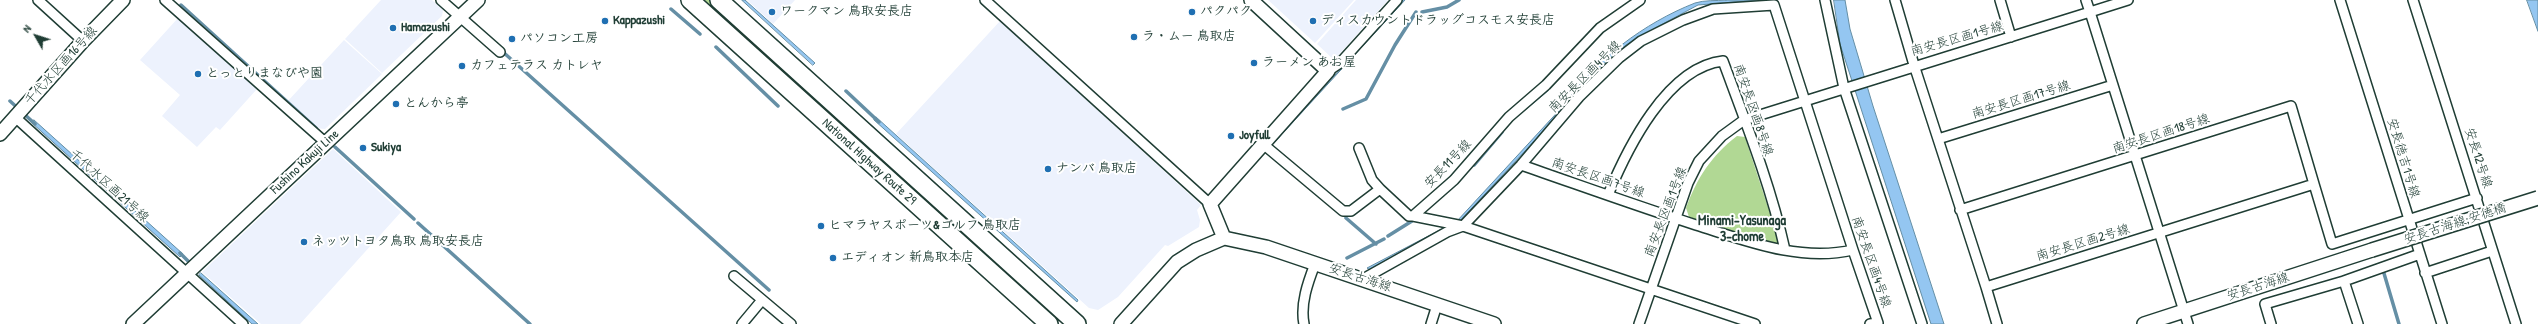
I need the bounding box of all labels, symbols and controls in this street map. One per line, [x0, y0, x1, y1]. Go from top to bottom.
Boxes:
place label: ワークマン 鳥取安長店 [780, 4, 913, 20]
place label: パクパク [1200, 4, 1252, 20]
marker: ワークマン 鳥取安長店 [767, 7, 777, 17]
marker: パクパク [1187, 7, 1197, 17]
place label: Kappazushi [613, 13, 665, 29]
place label: ディスカウントドラッグコスモス安長店 [1321, 13, 1555, 29]
north arrow [16, 16, 56, 56]
marker: Kappazushi [600, 16, 610, 26]
marker: ディスカウントドラッグコスモス安長店 [1308, 16, 1318, 26]
street label: 南安長区画1号線 [1909, 18, 2005, 60]
place label: Hamazushi [401, 20, 450, 36]
text: N [19, 22, 34, 35]
street label: 千代水区画16号線 [21, 23, 101, 109]
marker: Hamazushi [388, 23, 398, 33]
place label: ラ・ムー 鳥取店 [1142, 29, 1236, 45]
place label: パソコン工房 [520, 31, 598, 47]
marker: ラ・ムー 鳥取店 [1129, 32, 1139, 42]
marker: パソコン工房 [507, 34, 517, 44]
street label: 南安長区画4号線 [1546, 38, 1624, 116]
place label: ラーメン あお屋 [1262, 55, 1356, 71]
place label: カフェテラス カトレヤ [470, 58, 603, 74]
marker: ラーメン あお屋 [1249, 58, 1259, 68]
marker: カフェテラス カトレヤ [457, 61, 467, 71]
street label: 南安長区画8号線 [1730, 62, 1776, 158]
place label: とっとりまなびや園 [206, 66, 323, 82]
marker: とっとりまなびや園 [193, 69, 203, 79]
street label: 南安長区画17号線 [1970, 78, 2072, 122]
place label: とんから亭 [404, 96, 469, 112]
marker: とんから亭 [391, 99, 401, 109]
street label: 南安長区画18号線 [2110, 111, 2212, 157]
street label: National Highway Route 29 [819, 115, 919, 209]
street label: 安長徳吉1号線 [2383, 116, 2423, 200]
street label: Fushino Kakuji Line [268, 126, 342, 198]
street label: 安長12号線 [2461, 126, 2495, 190]
place label: Joyfull [1239, 128, 1270, 144]
marker: Joyfull [1226, 131, 1236, 141]
street label: 安長11号線 [1421, 136, 1475, 192]
place label: Sukiya [371, 140, 401, 156]
marker: Sukiya [358, 143, 368, 153]
street label: 千代水区画21号線 [66, 146, 152, 226]
street label: 南安長区画7号線 [1549, 155, 1647, 201]
place label: ナンバ 鳥取店 [1056, 161, 1137, 177]
marker: ナンバ 鳥取店 [1043, 164, 1053, 174]
street label: 南安長区画1号線 [1642, 165, 1690, 259]
street label: 安長古海線;安徳橋 [2402, 200, 2508, 248]
district label: Minami-Yasunaga 3-chome [1698, 213, 1786, 246]
street label: 南安長区画4号線 [1848, 214, 1894, 310]
place label: ヒマラヤスポーツ&ゴルフ 鳥取店 [829, 218, 1021, 234]
marker: ヒマラヤスポーツ&ゴルフ 鳥取店 [816, 221, 826, 231]
street label: 南安長区画2号線 [2034, 221, 2132, 265]
place label: ネッツトヨタ鳥取 鳥取安長店 [312, 234, 484, 250]
marker: ネッツトヨタ鳥取 鳥取安長店 [299, 237, 309, 247]
place label: エディオン 新鳥取本店 [841, 250, 974, 266]
marker: エディオン 新鳥取本店 [828, 253, 838, 263]
street label: 安長古海線 [1327, 261, 1393, 295]
street label: 安長古海線 [2225, 270, 2291, 304]

